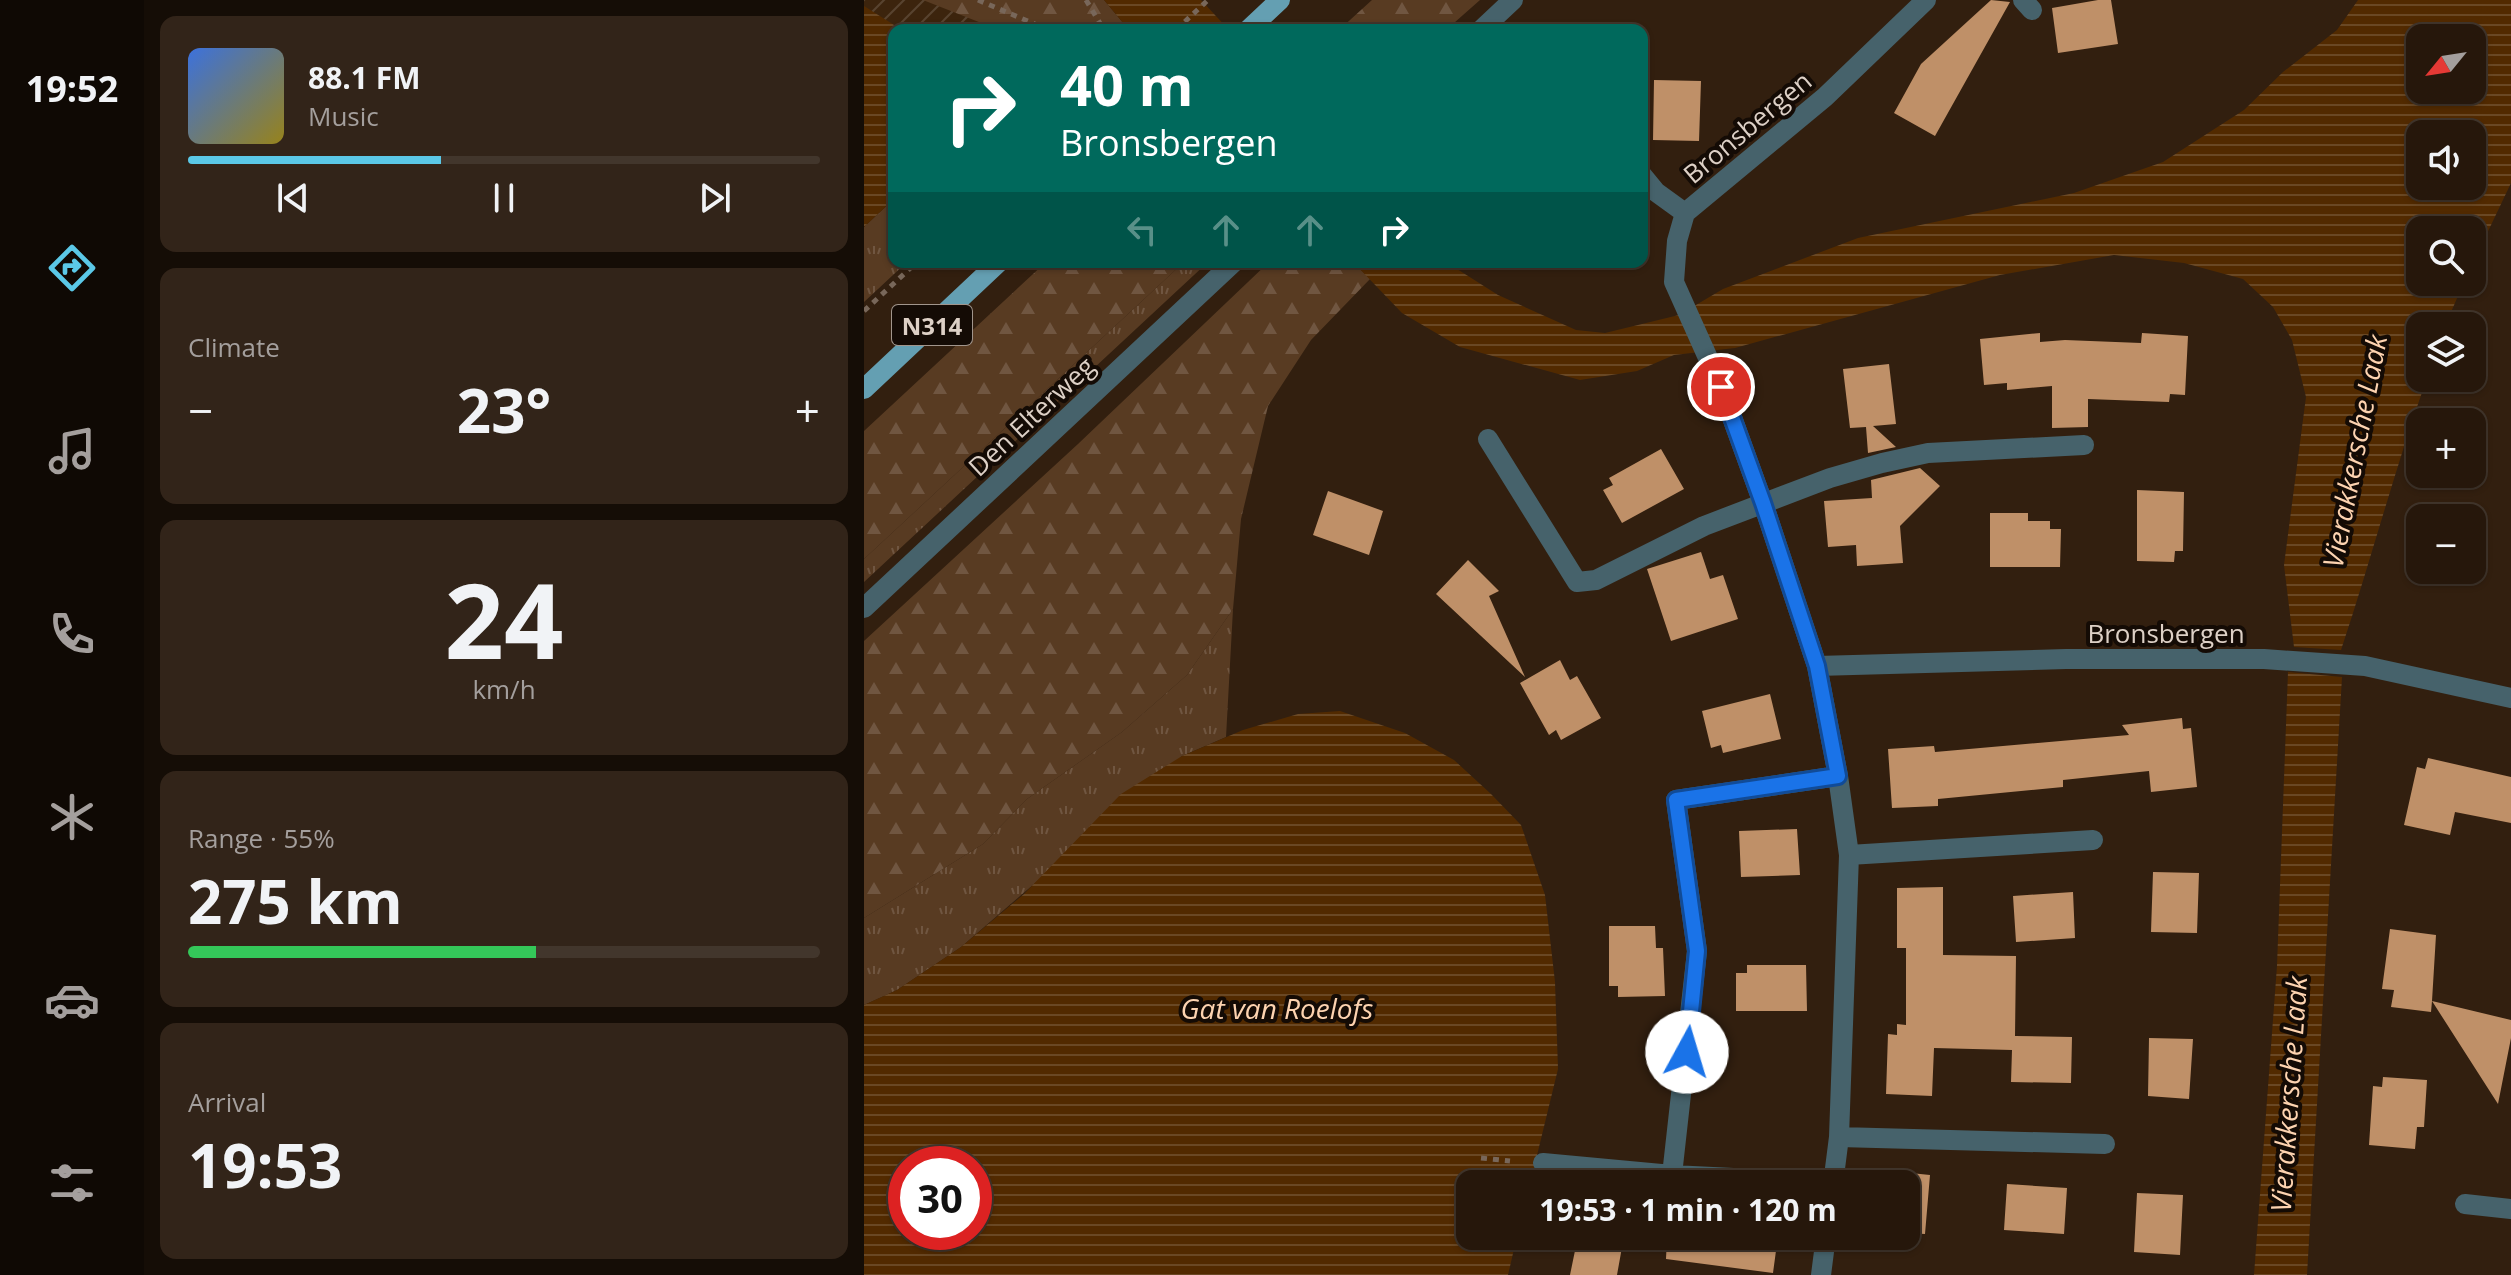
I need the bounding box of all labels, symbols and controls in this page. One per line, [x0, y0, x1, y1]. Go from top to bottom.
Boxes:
north arrow [2406, 24, 2486, 104]
map controls [2406, 24, 2486, 584]
text: 40 m [1060, 46, 1194, 122]
icon: right [928, 56, 1032, 160]
text: 88.1 FM [308, 57, 421, 98]
street label: Bronsbergen [1675, 63, 1819, 191]
text: 19:52 [26, 64, 118, 113]
text: Music [308, 98, 379, 134]
text: Bronsbergen [1060, 118, 1278, 167]
button: sound [2406, 120, 2486, 200]
icon: previous [271, 176, 315, 220]
icon: pause [482, 176, 526, 220]
icon: next [693, 176, 737, 220]
icon: left [1120, 208, 1164, 252]
icon: ahead [1204, 208, 1248, 252]
icon: ahead [1288, 208, 1332, 252]
icon: right [1372, 208, 1416, 252]
button: search [2406, 216, 2486, 296]
icon: directions [44, 240, 100, 296]
road number: N314 [892, 305, 972, 345]
button: layers [2406, 312, 2486, 392]
text: Climate [188, 329, 280, 365]
water label: Vierakkersche Laak [2313, 330, 2395, 571]
street label: Den Elterweg [960, 348, 1102, 484]
pin [1687, 353, 1755, 421]
icon: arrive [1699, 365, 1743, 409]
text: 23° [457, 369, 551, 451]
text: − [188, 380, 213, 440]
text: + [795, 380, 820, 440]
button: + [2406, 408, 2486, 488]
icon: music [44, 423, 100, 479]
button: − [2406, 504, 2486, 584]
text: 24 [445, 548, 563, 689]
icon: phone [44, 606, 100, 662]
street label: Bronsbergen [2087, 615, 2245, 651]
text: km/h [472, 671, 536, 707]
icon: climate [44, 789, 100, 845]
text: Range · 55% [188, 820, 335, 856]
text: 275 km [188, 860, 403, 942]
icon: car [44, 972, 100, 1028]
water label: Vierakkersche Laak [2261, 973, 2315, 1213]
water label: Gat van Roelofs [1181, 989, 1373, 1027]
position arrow [1645, 1010, 1729, 1094]
text: Arrival [188, 1084, 266, 1120]
text: 19:53 [188, 1124, 342, 1206]
speed limit sign: 30 [888, 1146, 992, 1250]
icon: filters [44, 1155, 100, 1211]
text: 19:53 · 1 min · 120 m [1539, 1189, 1837, 1230]

